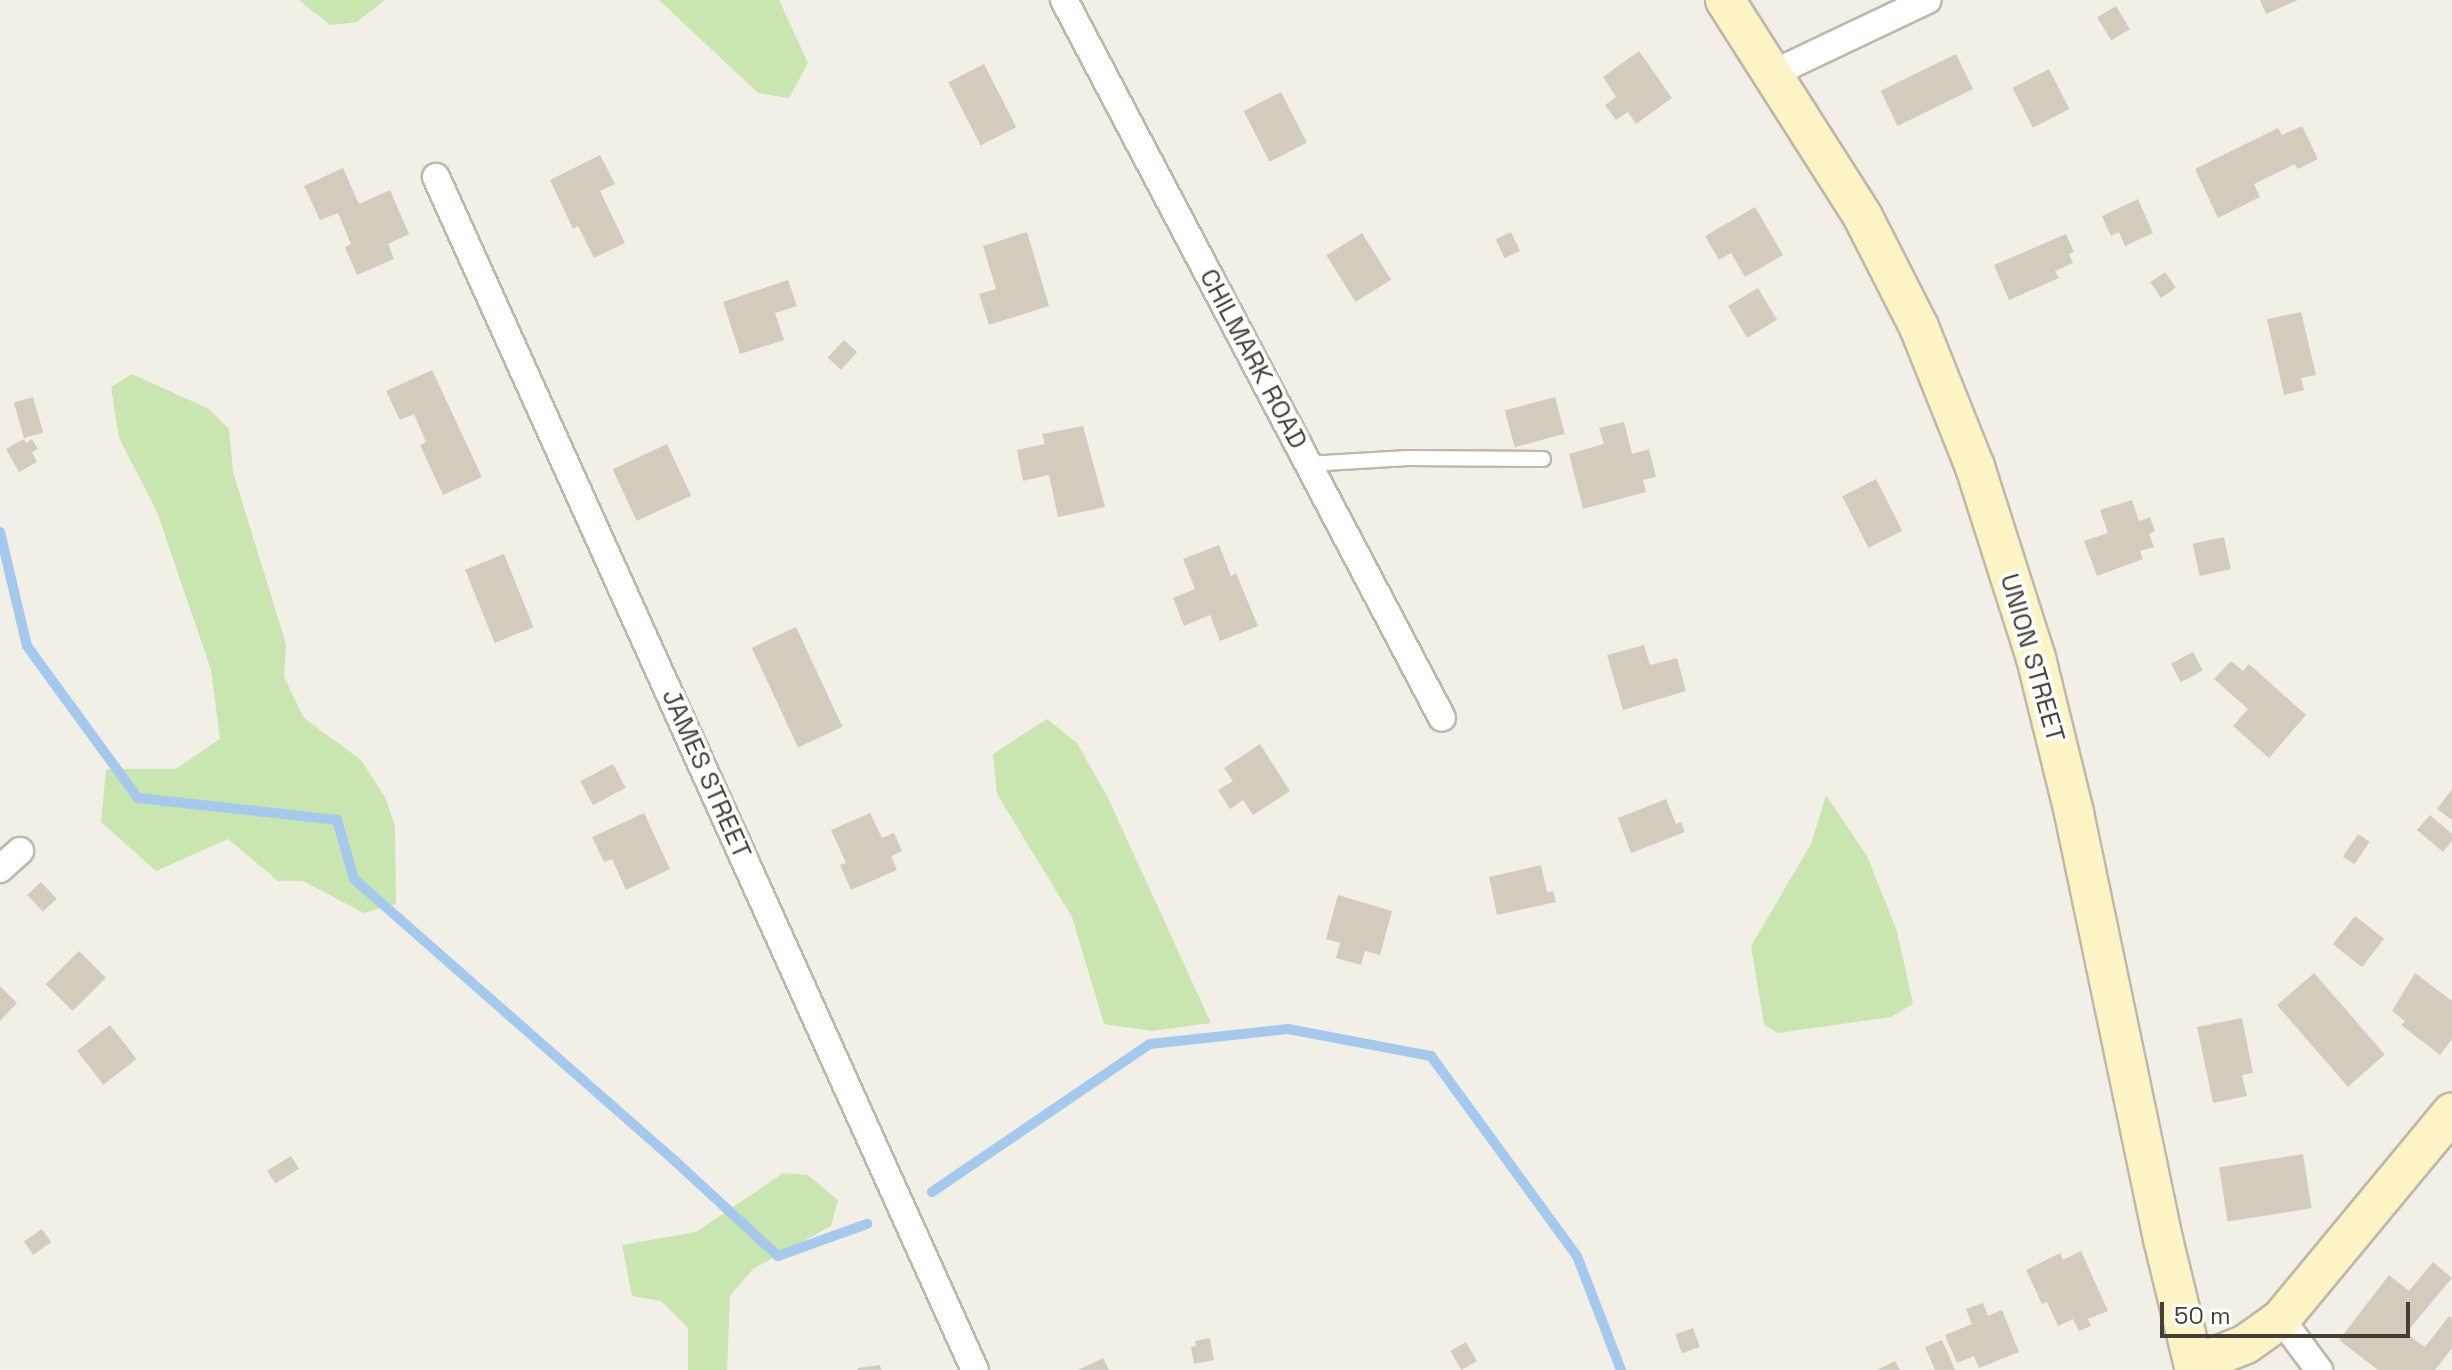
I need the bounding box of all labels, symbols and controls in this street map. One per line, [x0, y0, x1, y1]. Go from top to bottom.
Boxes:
street label: CHILMARK ROAD [1192, 264, 1314, 454]
street label: UNION STREET [1993, 570, 2071, 746]
street label: JAMES STREET [655, 684, 757, 864]
scale bar [2164, 1286, 2414, 1336]
text: 50 m [2174, 1300, 2231, 1331]

